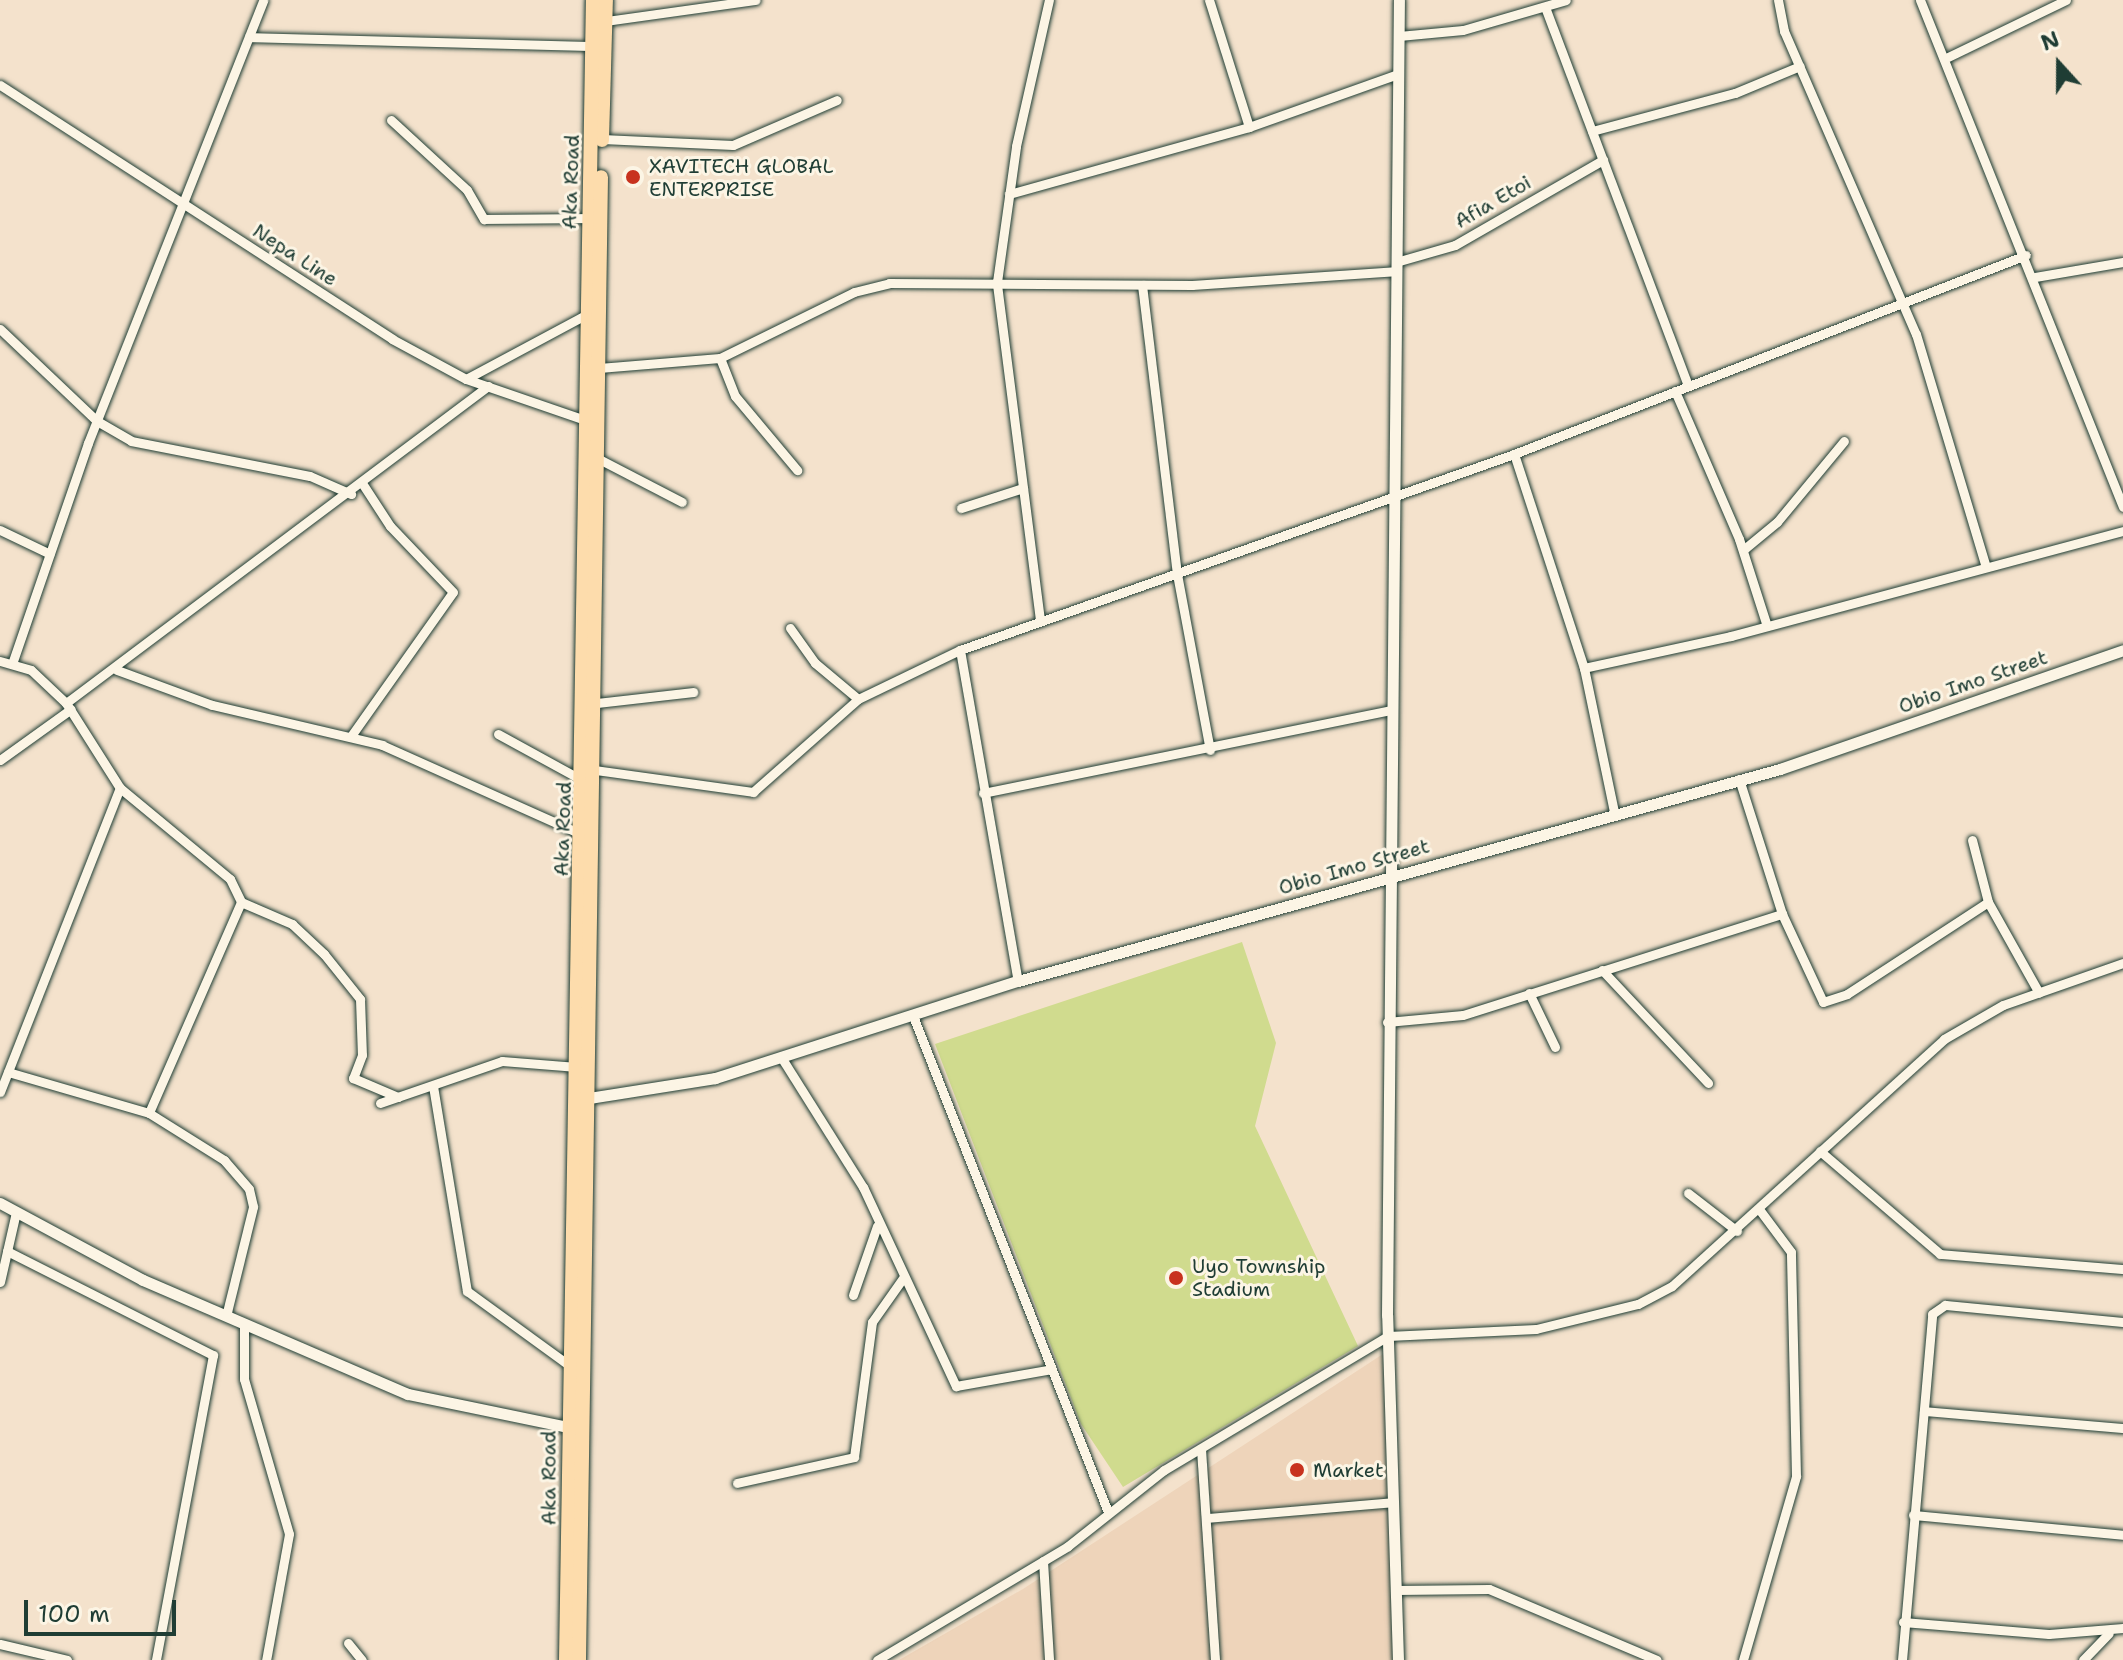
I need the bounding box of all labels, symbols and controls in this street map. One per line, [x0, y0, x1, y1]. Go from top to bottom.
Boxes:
north arrow [2019, 24, 2099, 104]
text: N [2037, 24, 2064, 58]
street label: Aka Road [557, 134, 585, 230]
place label: XAVITECH GLOBAL ENTERPRISE [649, 154, 834, 201]
marker: XAVITECH GLOBAL ENTERPRISE [624, 168, 642, 186]
street label: Afia Etoi [1450, 170, 1536, 234]
street label: Nepa Line [248, 219, 342, 291]
street label: Obio Imo Street [1895, 645, 2051, 719]
street label: Aka Road [549, 781, 577, 877]
street label: Obio Imo Street [1276, 834, 1432, 900]
place label: Uyo Township Stadium [1192, 1254, 1326, 1301]
marker: Uyo Township Stadium [1167, 1269, 1185, 1287]
street label: Aka Road [537, 1431, 561, 1525]
place label: Market [1313, 1458, 1384, 1482]
marker: Market [1288, 1461, 1306, 1479]
scale bar [28, 1584, 180, 1634]
text: 100 m [38, 1598, 110, 1630]

